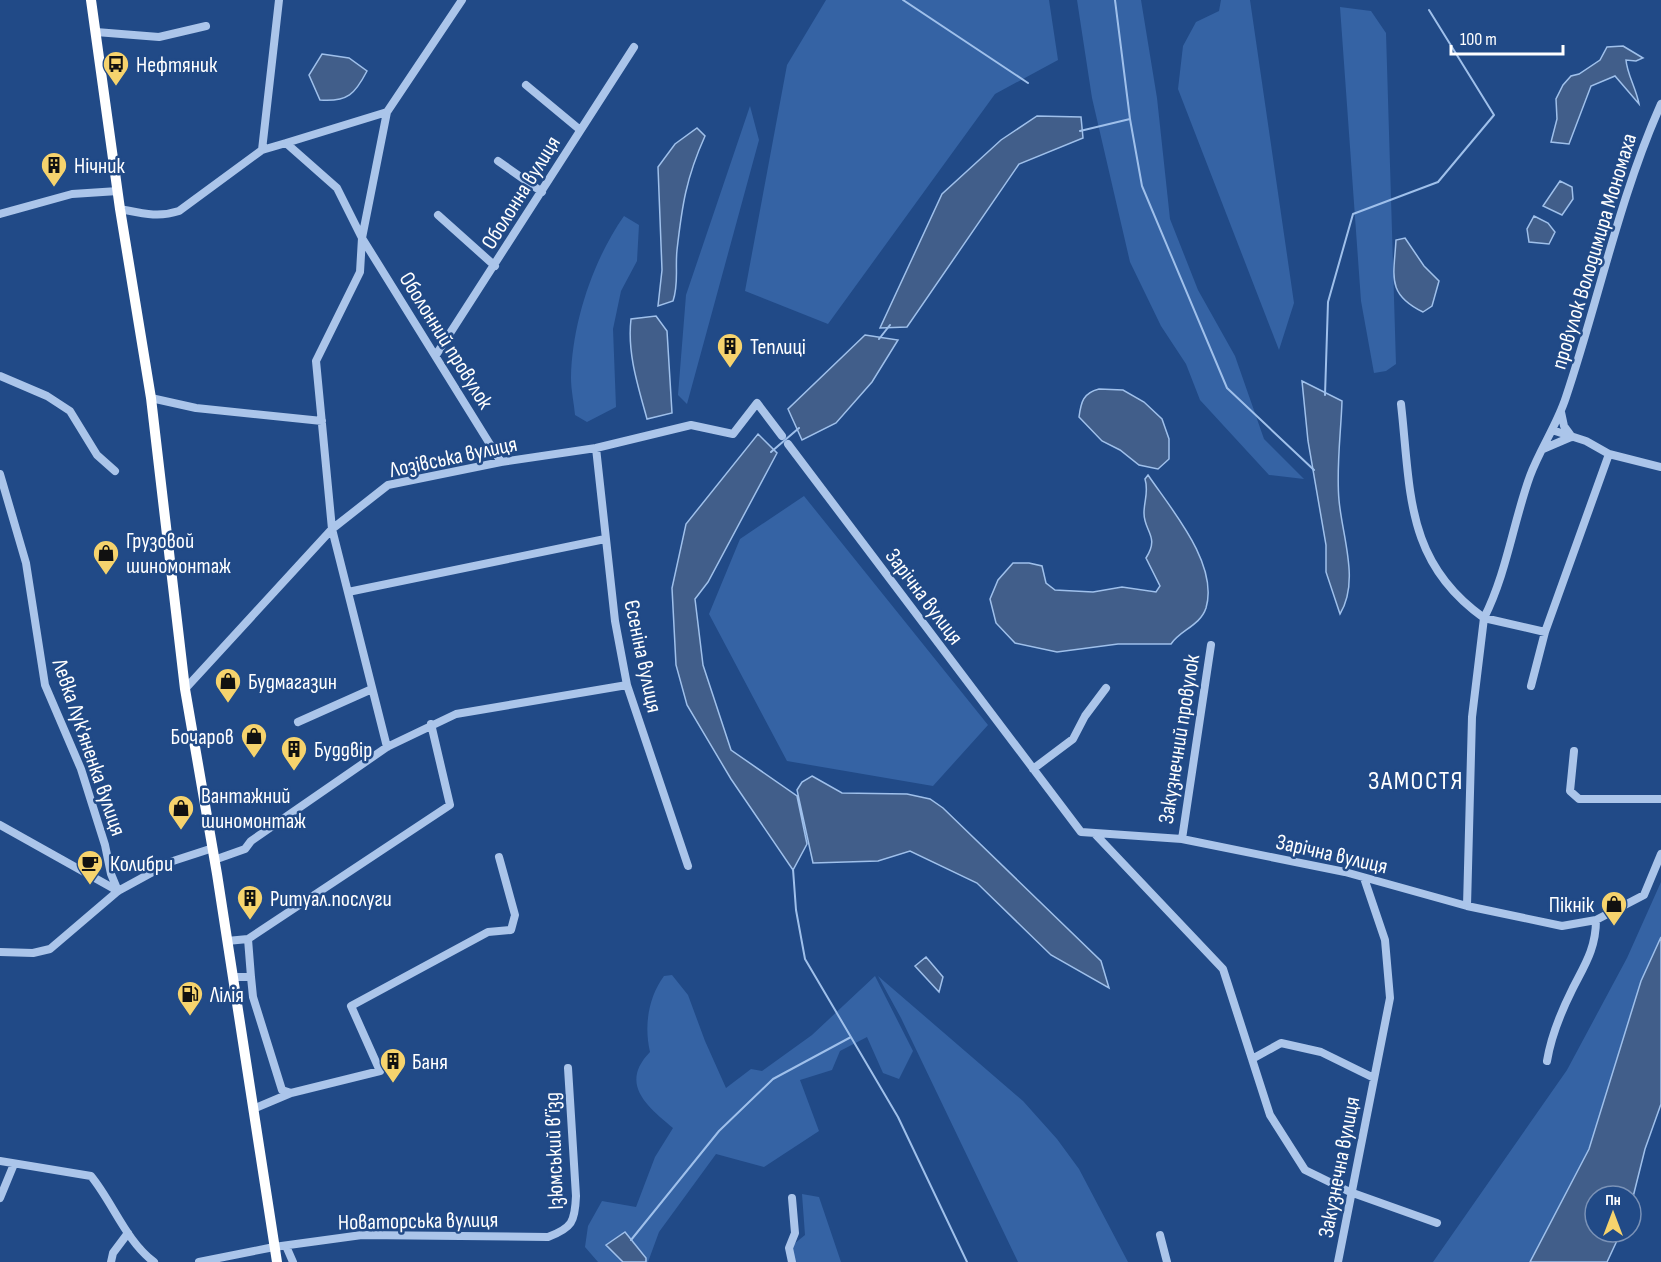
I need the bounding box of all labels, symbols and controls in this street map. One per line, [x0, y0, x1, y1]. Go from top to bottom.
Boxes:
scale bar [1451, 18, 1564, 56]
text: 100 m [1460, 29, 1497, 50]
bus stop icon: Нефтяник [101, 49, 131, 87]
place label: Нефтяник [136, 52, 218, 79]
street label: провулок Володимира Мономаха [1546, 130, 1643, 373]
street label: Оболонна вулиця [476, 131, 567, 254]
building icon: Нічник [39, 150, 69, 188]
place label: Нічник [74, 153, 126, 180]
street label: Оболонний провулок [393, 267, 499, 415]
building icon: Теплиці [715, 331, 745, 369]
place label: Теплиці [750, 334, 806, 361]
street label: Лозівська вулиця [386, 431, 520, 484]
place label: Грузовой шиномонтаж [126, 528, 231, 580]
shop icon: Грузовой шиномонтаж [91, 538, 121, 576]
street label: Зарічна вулиця [879, 543, 969, 650]
street label: Єсеніна вулиця [617, 598, 668, 715]
street label: Закузнечний провулок [1153, 652, 1206, 826]
street label: Левка Лук'яненка вулиця [45, 655, 131, 839]
shop icon: Будмагазин [213, 666, 243, 704]
place label: Будмагазин [248, 669, 337, 696]
shop icon: Бочаров [239, 721, 269, 759]
place label: Бочаров [171, 724, 234, 751]
building icon: Буддвір [279, 734, 309, 772]
place label: Буддвір [314, 737, 372, 764]
district label: ЗАМОСТЯ [1368, 766, 1464, 797]
place label: Вантажний шиномонтаж [201, 783, 306, 835]
shop icon: Вантажний шиномонтаж [166, 793, 196, 831]
street label: Зарічна вулиця [1273, 829, 1390, 880]
cafe icon: Колибри [75, 848, 105, 886]
place label: Колибри [110, 851, 173, 878]
building icon: Ритуал.послуги [235, 883, 265, 921]
place label: Ритуал.послуги [270, 886, 392, 913]
shop icon: Пікнік [1599, 889, 1629, 927]
place label: Пікнік [1549, 892, 1595, 919]
fuel station icon: Лілія [175, 979, 205, 1017]
place label: Лілія [209, 982, 244, 1009]
building icon: Баня [378, 1046, 408, 1084]
place label: Баня [412, 1049, 448, 1076]
street label: Ізюмський в’їзд [539, 1092, 570, 1210]
street label: Закузнечна вулиця [1313, 1095, 1366, 1240]
north arrow [1583, 1184, 1643, 1244]
text: Пн [1605, 1191, 1621, 1210]
street label: Новаторська вулиця [338, 1207, 498, 1236]

